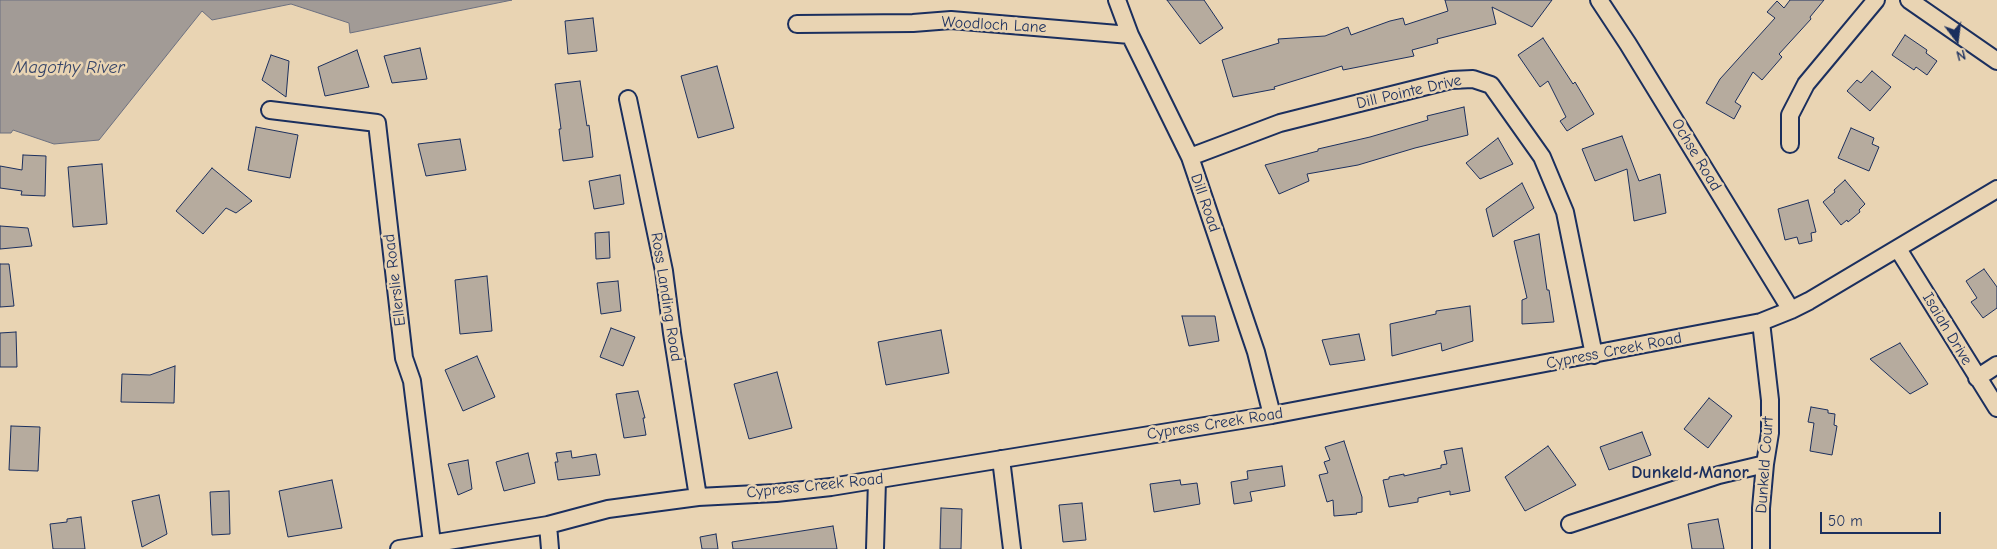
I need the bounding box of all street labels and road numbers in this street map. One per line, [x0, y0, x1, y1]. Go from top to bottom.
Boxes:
street label: Woodloch Lane [941, 13, 1047, 37]
street label: Dill Pointe Drive [1355, 71, 1463, 113]
street label: Ochse Road [1667, 115, 1725, 195]
street label: Dill Road [1186, 171, 1224, 235]
street label: Ross Landing Road [646, 231, 686, 363]
street label: Ellerslie Road [380, 233, 410, 327]
street label: Isaiah Drive [1918, 289, 1976, 369]
street label: Cypress Creek Road [1545, 328, 1683, 374]
street label: Cypress Creek Road [1145, 404, 1285, 444]
street label: Dunkeld Court [1752, 416, 1778, 514]
street label: Cypress Creek Road [746, 469, 884, 503]

